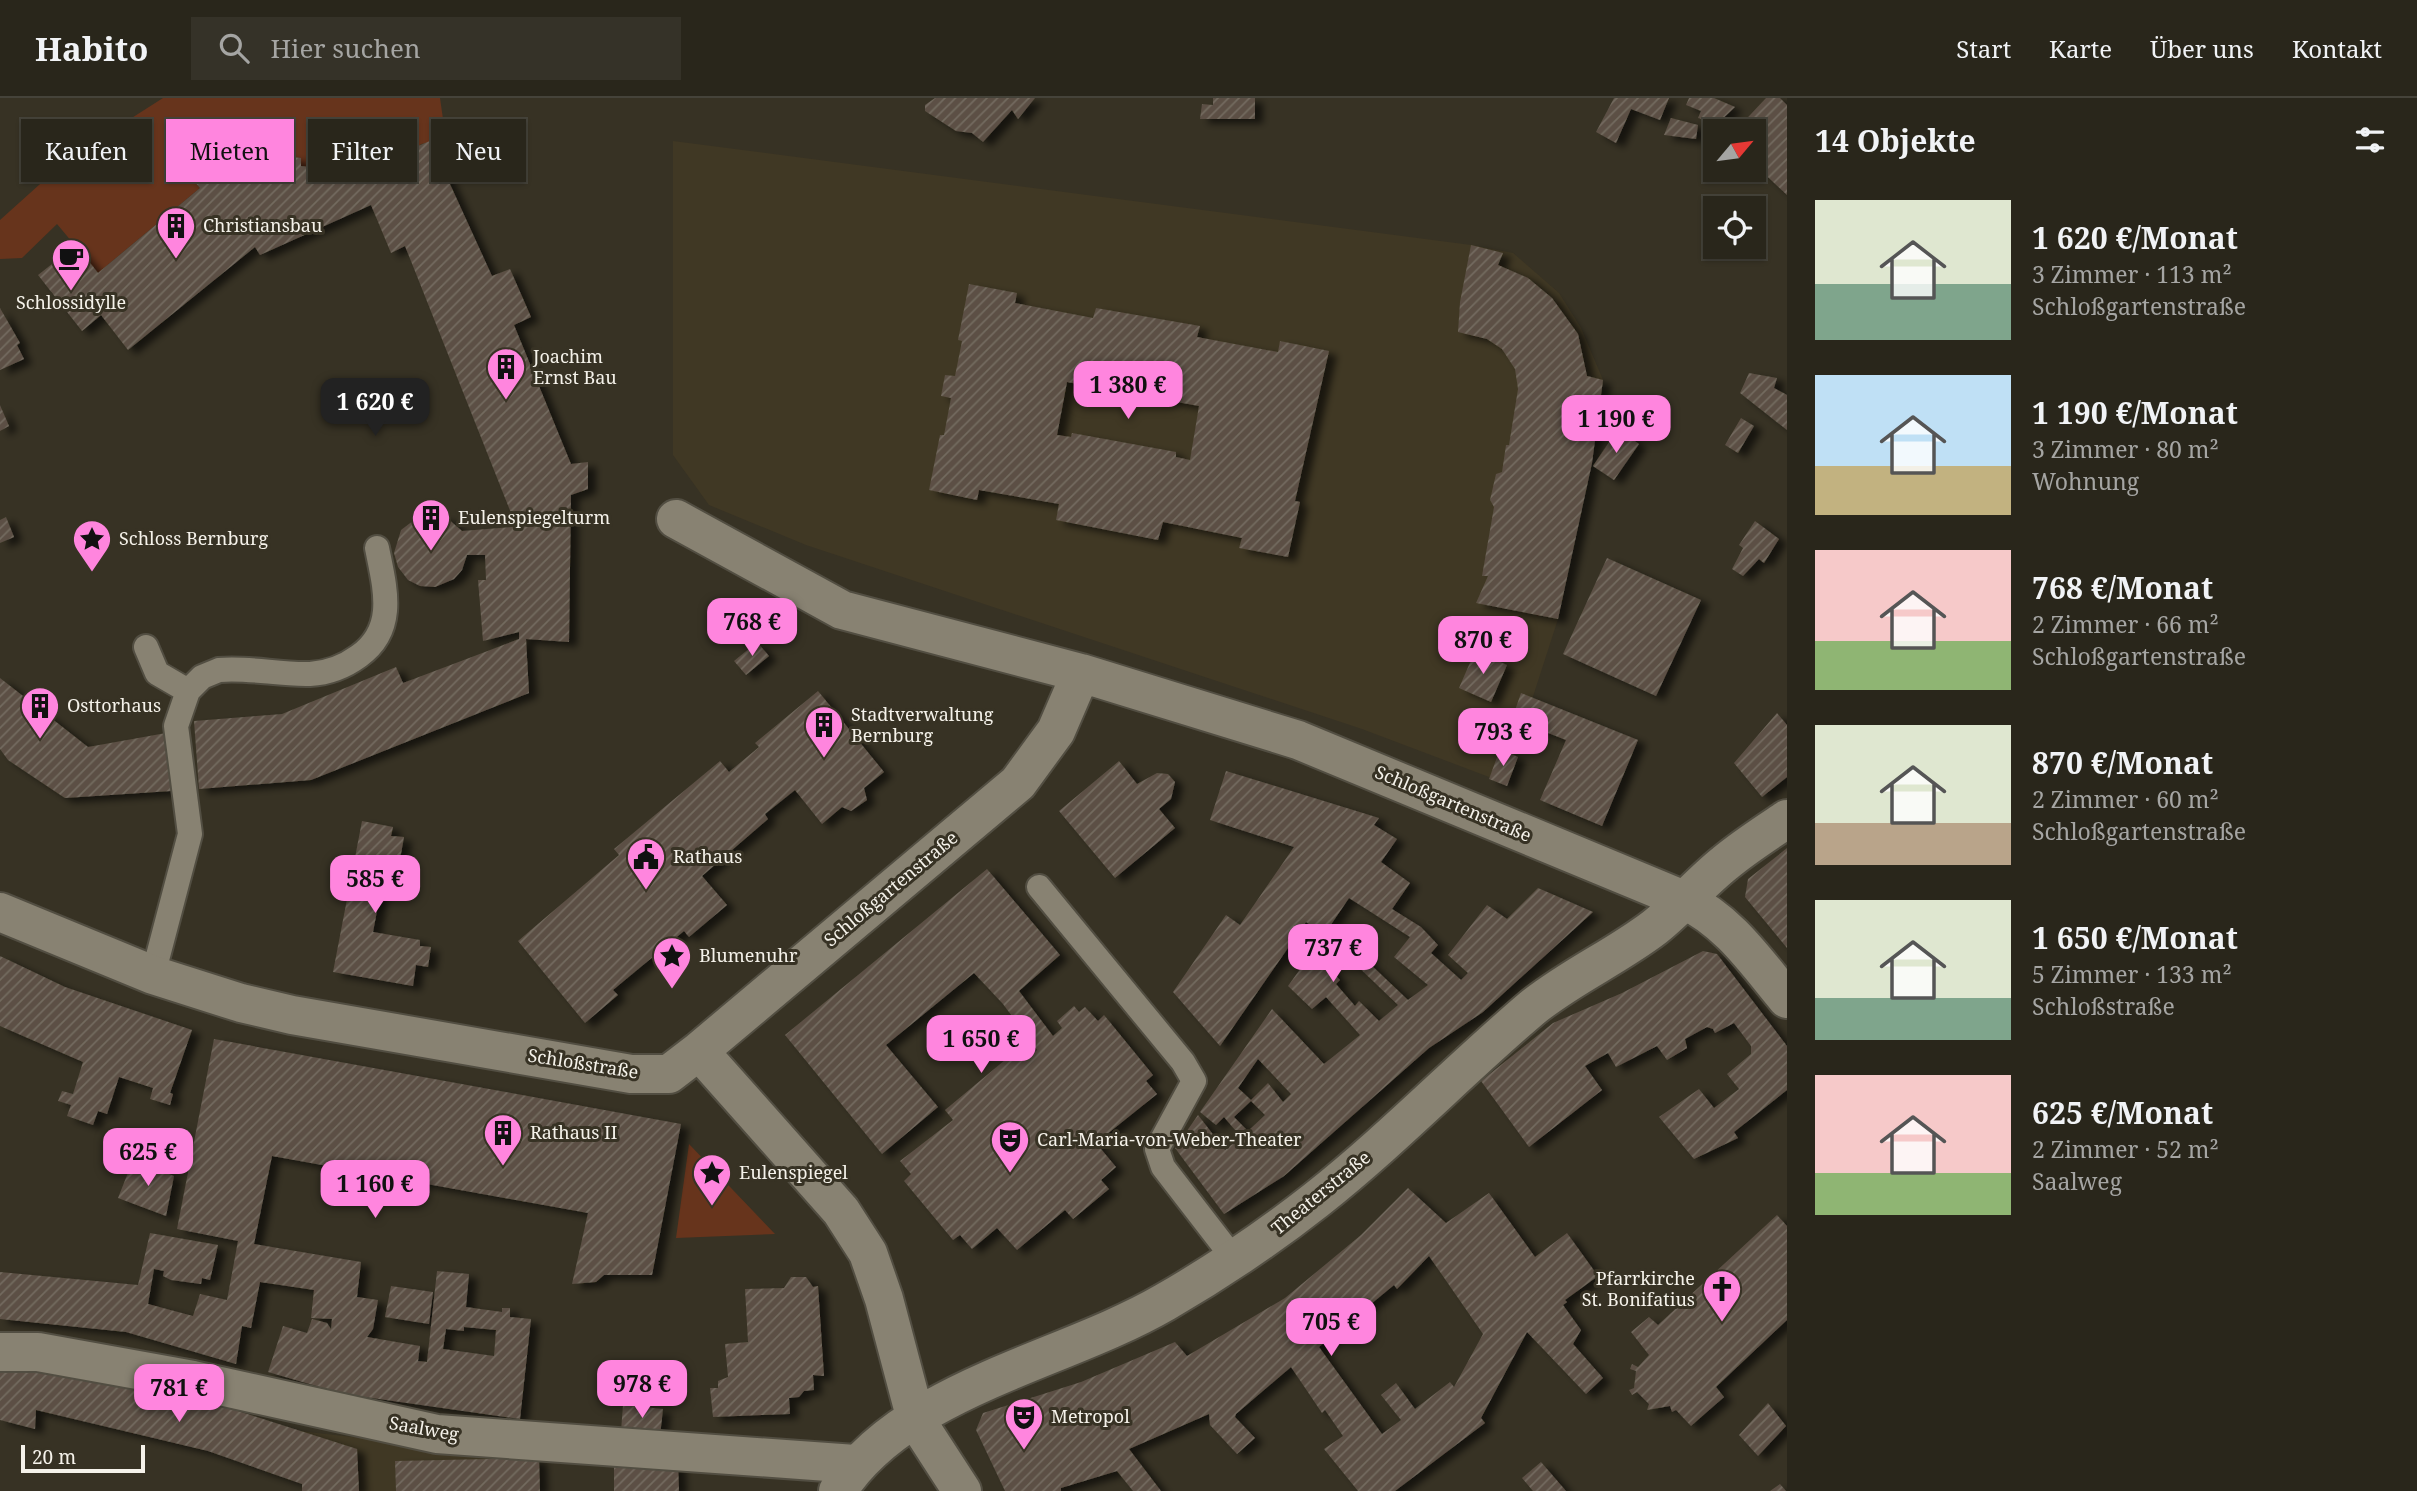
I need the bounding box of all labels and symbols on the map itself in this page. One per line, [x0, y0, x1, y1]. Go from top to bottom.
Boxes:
north arrow [1703, 119, 1766, 182]
building icon: Christiansbau [155, 205, 197, 260]
place label: Christiansbau [203, 213, 323, 237]
cafe icon: Schlossidylle [50, 237, 92, 292]
place label: Schlossidylle [16, 290, 126, 314]
place label: Joachim Ernst Bau [532, 344, 617, 389]
building icon: Joachim Ernst Bau [485, 346, 527, 401]
pin: 1 380 € [1063, 362, 1193, 421]
pin: 1 620 € [310, 378, 440, 438]
pin: 1 190 € [1551, 396, 1681, 455]
building icon: Eulenspiegelturm [410, 497, 452, 552]
place label: Eulenspiegelturm [458, 505, 610, 529]
place icon: Schloss Bernburg [71, 518, 113, 573]
place label: Schloss Bernburg [119, 526, 268, 550]
pin: 768 € [703, 598, 801, 658]
pin: 870 € [1434, 616, 1532, 676]
building icon: Osttorhaus [19, 685, 61, 740]
place label: Osttorhaus [67, 693, 161, 717]
place label: Stadtverwaltung Bernburg [851, 702, 994, 747]
building icon: Stadtverwaltung Bernburg [803, 704, 845, 759]
pin: 793 € [1454, 708, 1552, 768]
street label: Schloßgartenstraße [1372, 759, 1535, 847]
street label: Schloßgartenstraße [818, 825, 962, 951]
public building icon: Rathaus [625, 836, 667, 891]
place label: Rathaus [673, 844, 742, 868]
pin: 585 € [326, 856, 424, 915]
pin: 737 € [1284, 924, 1382, 984]
place icon: Blumenuhr [651, 935, 693, 990]
place label: Blumenuhr [699, 943, 798, 967]
pin: 1 650 € [916, 1016, 1046, 1075]
street label: Schloßstraße [526, 1042, 640, 1084]
building icon: Rathaus II [482, 1112, 524, 1167]
theatre icon: Carl-Maria-von-Weber-Theater [989, 1119, 1031, 1174]
place label: Rathaus II [530, 1120, 617, 1144]
place label: Carl-Maria-von-Weber-Theater [1037, 1127, 1302, 1151]
pin: 625 € [99, 1128, 197, 1188]
street label: Theaterstraße [1266, 1145, 1375, 1240]
place icon: Eulenspiegel [691, 1152, 733, 1207]
pin: 1 160 € [310, 1160, 440, 1220]
place label: Eulenspiegel [739, 1160, 848, 1184]
place label: Pfarrkirche St. Bonifatius [1582, 1266, 1695, 1311]
church icon: Pfarrkirche St. Bonifatius [1701, 1268, 1743, 1323]
pin: 705 € [1282, 1298, 1380, 1358]
pin: 978 € [593, 1360, 691, 1420]
pin: 781 € [130, 1364, 228, 1424]
theatre icon: Metropol [1003, 1396, 1045, 1451]
place label: Metropol [1051, 1404, 1130, 1428]
street label: Saalweg [387, 1410, 461, 1446]
scale bar [21, 1442, 145, 1474]

